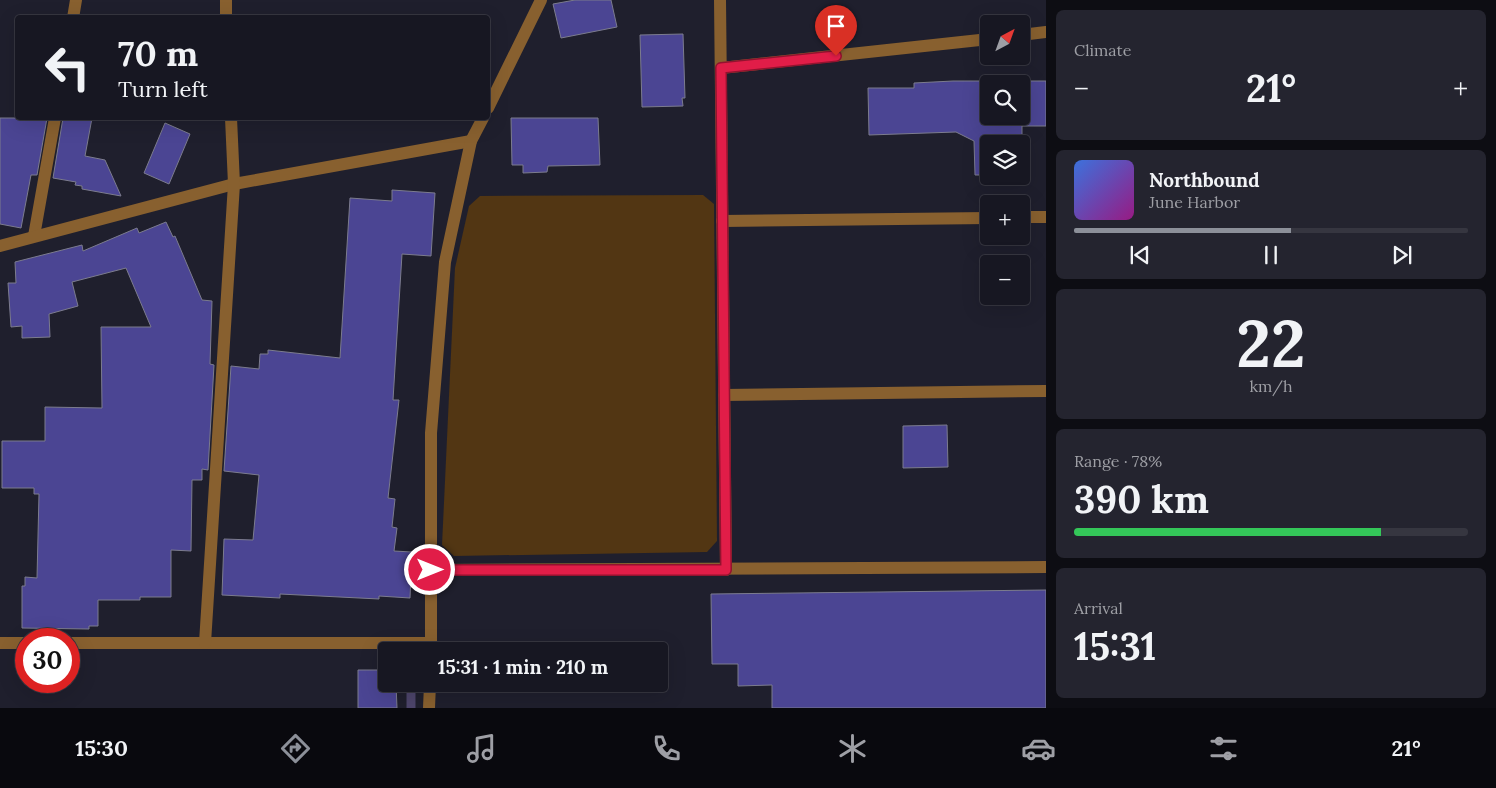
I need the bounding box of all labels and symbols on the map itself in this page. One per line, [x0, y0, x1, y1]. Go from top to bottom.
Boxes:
pin [815, 5, 857, 56]
north arrow [980, 15, 1030, 65]
position arrow [403, 543, 455, 595]
speed limit sign: 30 [15, 628, 80, 693]

